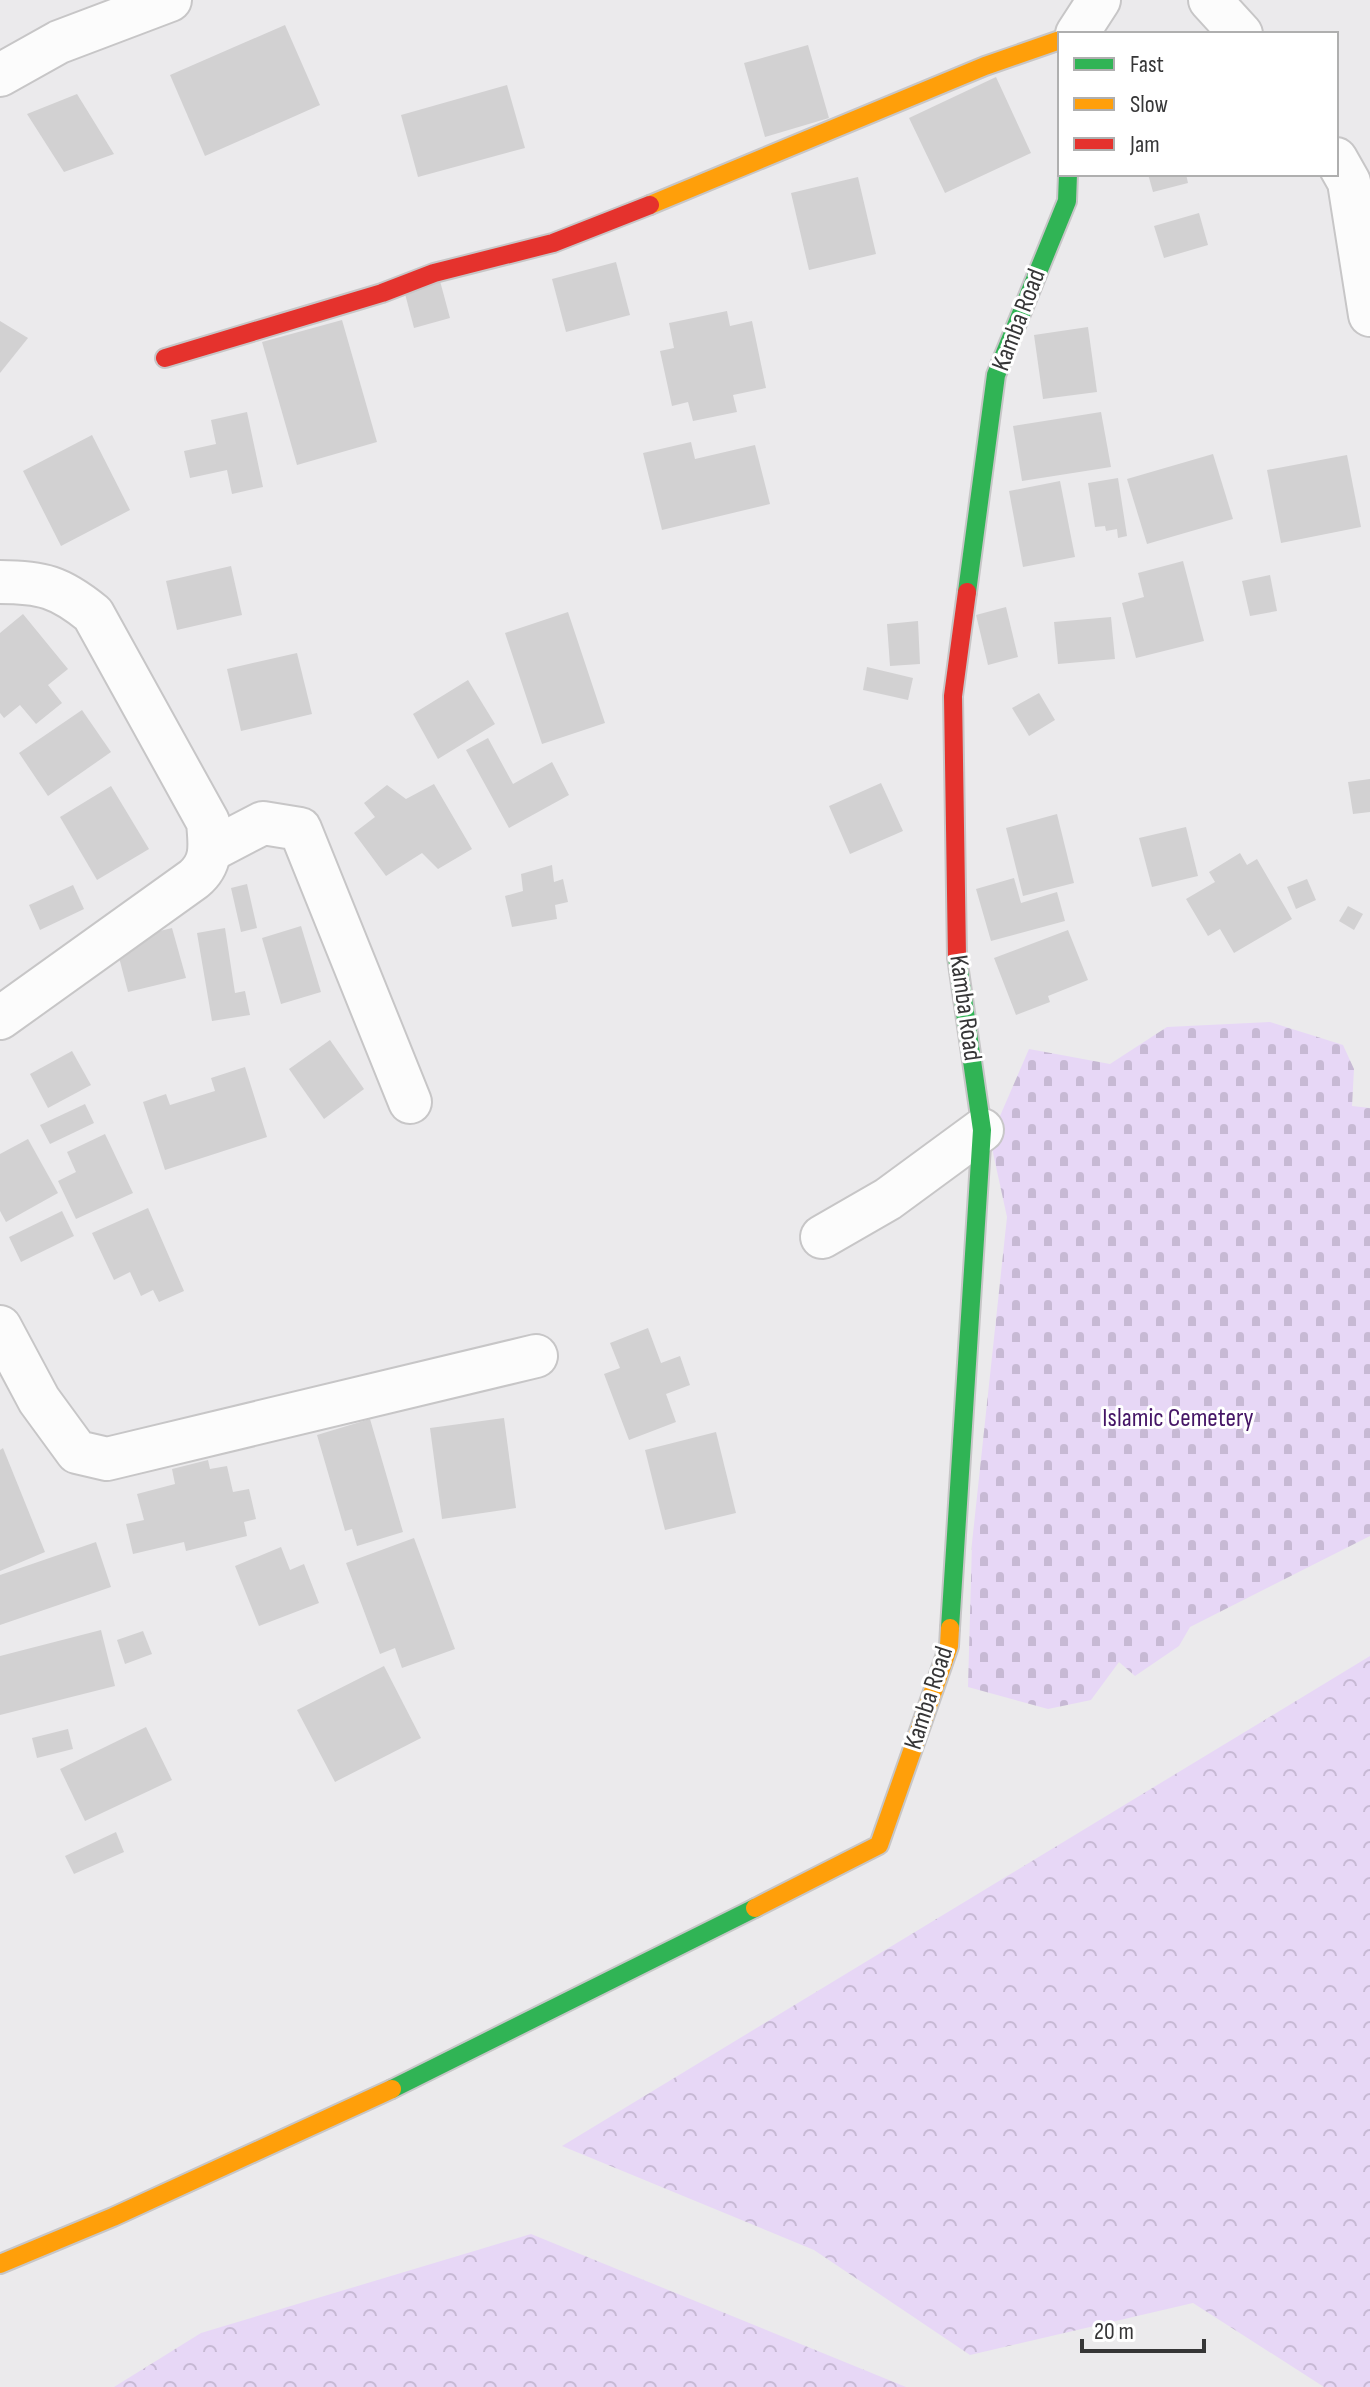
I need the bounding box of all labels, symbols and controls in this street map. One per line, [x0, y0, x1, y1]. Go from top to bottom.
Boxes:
legend [1058, 32, 1338, 176]
text: Fast [1130, 50, 1164, 79]
text: Slow [1130, 90, 1168, 119]
text: Jam [1129, 130, 1160, 159]
street label: Kamba Road [985, 265, 1053, 375]
street label: Kamba Road [942, 953, 988, 1063]
park label: Islamic Cemetery [1102, 1403, 1254, 1434]
street label: Kamba Road [898, 1643, 960, 1753]
scale bar [1082, 2303, 1204, 2353]
text: 20 m [1094, 2317, 1134, 2346]

